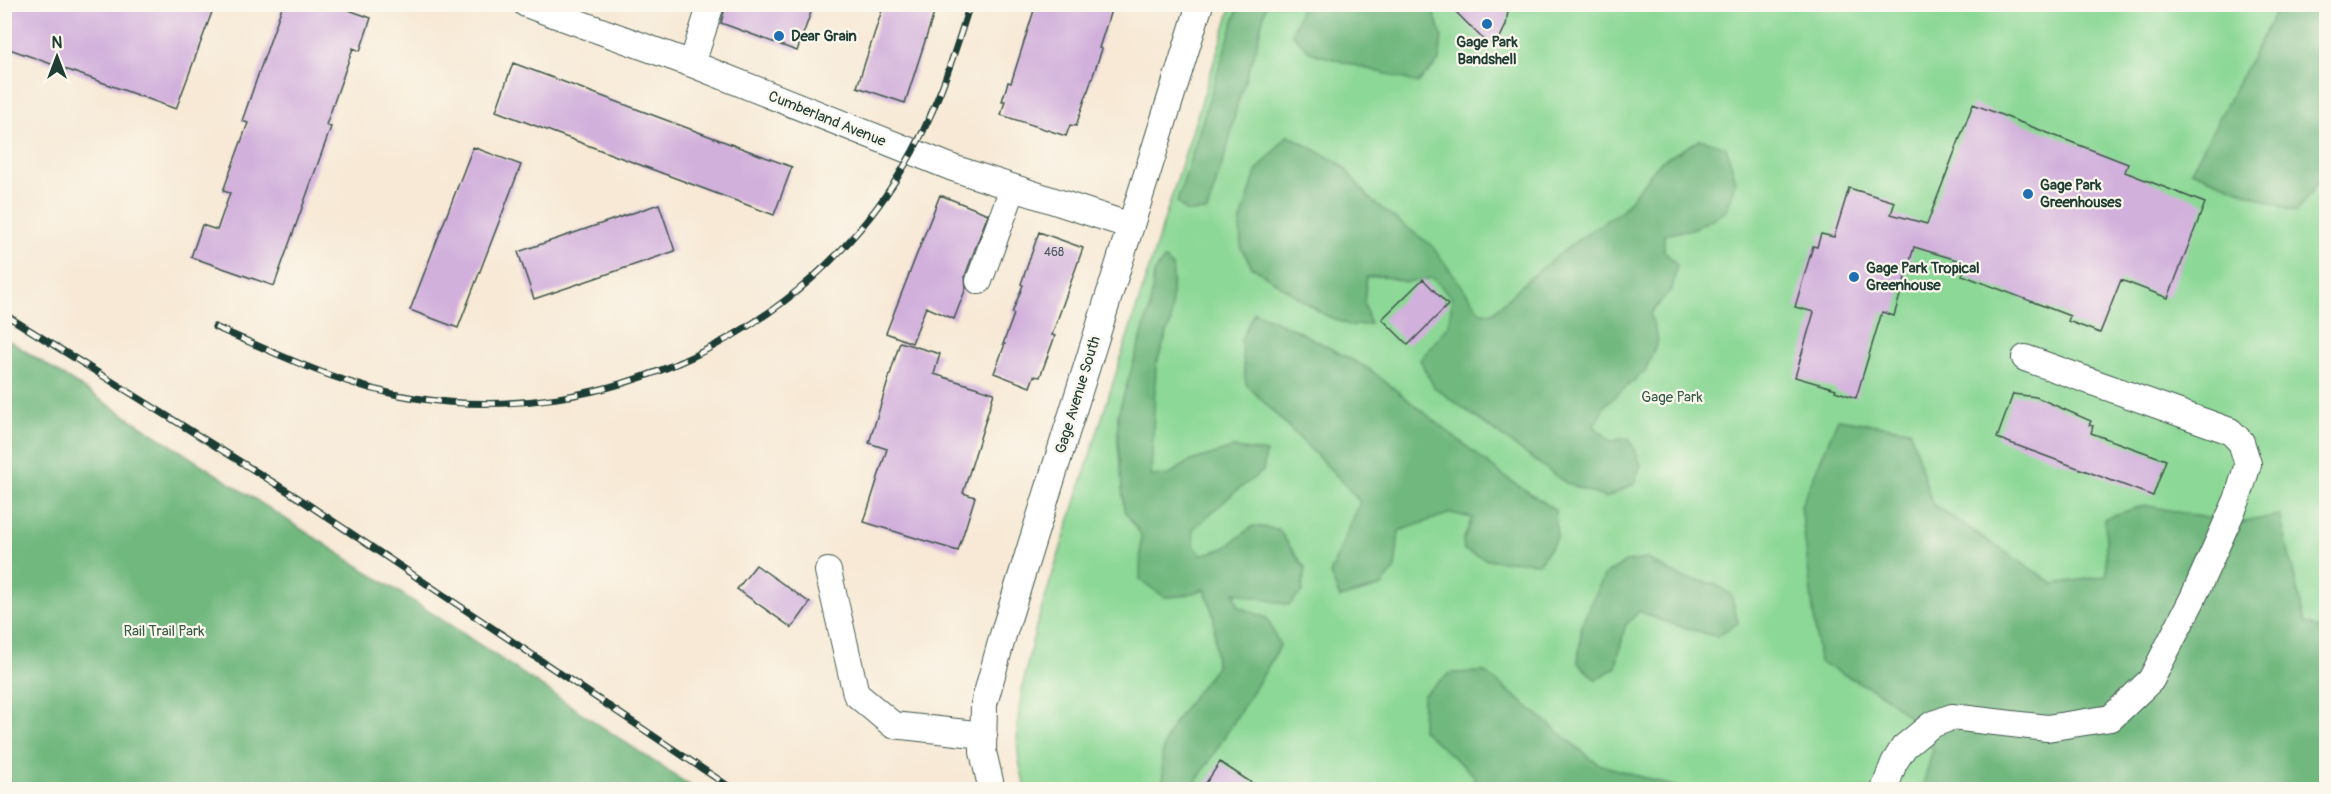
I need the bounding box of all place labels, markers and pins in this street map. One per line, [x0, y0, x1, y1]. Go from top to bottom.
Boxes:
marker: Gage Park Bandshell [1480, 17, 1494, 31]
place label: Dear Grain [791, 27, 857, 46]
marker: Dear Grain [772, 29, 786, 43]
place label: Gage Park Bandshell [1456, 33, 1518, 69]
place label: Gage Park Greenhouses [2040, 176, 2122, 212]
marker: Gage Park Greenhouses [2021, 187, 2035, 201]
place label: Gage Park Tropical Greenhouse [1866, 259, 1980, 295]
marker: Gage Park Tropical Greenhouse [1847, 270, 1861, 284]

